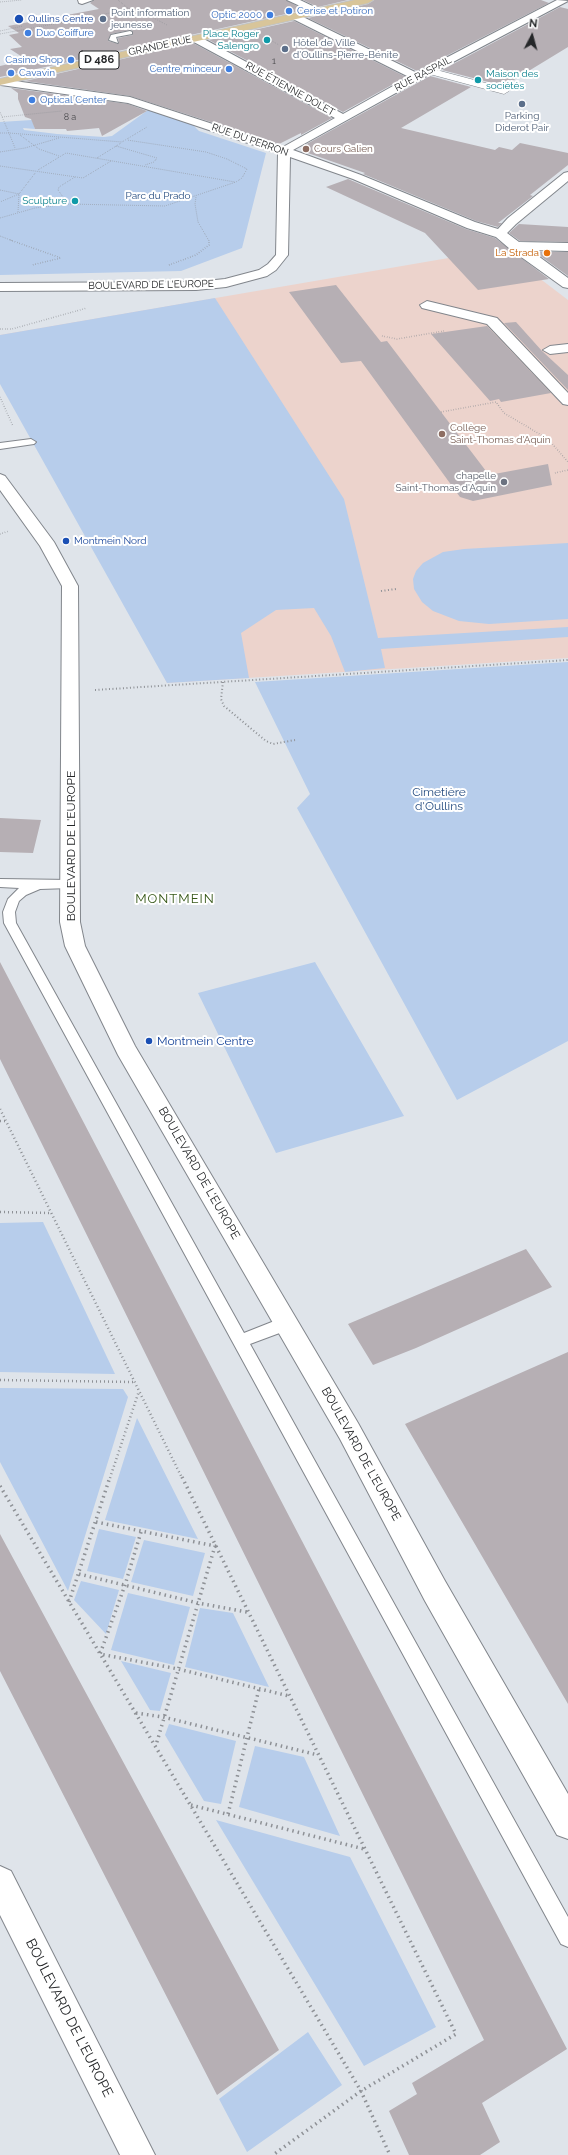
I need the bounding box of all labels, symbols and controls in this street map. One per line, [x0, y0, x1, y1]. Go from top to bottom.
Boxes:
place label: Cerise et Potiron [297, 5, 373, 17]
marker: Cerise et Potiron [284, 6, 294, 16]
place label: Point information jeunesse [111, 7, 189, 30]
place label: Optic 2000 [211, 9, 262, 21]
marker: Optic 2000 [265, 10, 275, 20]
marker: Oullins Centre [13, 13, 25, 25]
place label: Oullins Centre [28, 13, 93, 25]
marker: Point information jeunesse [98, 14, 108, 24]
north arrow [512, 16, 552, 56]
text: N [528, 17, 538, 30]
place label: Duo Coiffure [36, 27, 94, 39]
marker: Duo Coiffure [23, 28, 33, 38]
place label: Place Roger Salengro [203, 28, 259, 52]
street label: GRANDE RUE [127, 33, 193, 59]
marker: Place Roger Salengro [262, 35, 272, 45]
place label: Hôtel de Ville d'Oullins-Pierre-Bénite [293, 37, 398, 60]
marker: Hôtel de Ville d'Oullins-Pierre-Bénite [280, 44, 290, 54]
road number: D 486 [79, 51, 119, 69]
place label: Casino Shop [5, 54, 63, 66]
street label: RUE RASPAIL [392, 54, 454, 94]
marker: Casino Shop [66, 55, 76, 65]
house number: 1 [272, 56, 276, 66]
street label: RUE ÉTIENNE DOLET [243, 59, 337, 119]
place label: Centre minceur [149, 63, 221, 75]
marker: Centre minceur [224, 64, 234, 74]
place label: Cavavin [19, 67, 55, 79]
marker: Cavavin [6, 68, 16, 78]
place label: Maison des sociétés [486, 68, 538, 92]
marker: Maison des sociétés [473, 75, 483, 85]
place label: Optical Center [40, 94, 106, 106]
marker: Optical Center [27, 95, 37, 105]
marker: Parking Diderot Pair [517, 99, 527, 109]
place label: Parking Diderot Pair [495, 110, 549, 134]
house number: 8 a [64, 112, 76, 122]
street label: RUE DU PERRON [210, 121, 290, 159]
place label: Cours Galien [314, 143, 373, 155]
marker: Cours Galien [301, 144, 311, 154]
park label: Parc du Prado [125, 190, 191, 202]
place label: Sculpture [22, 195, 67, 207]
marker: Sculpture [70, 196, 80, 206]
place label: La Strada [495, 247, 539, 259]
marker: La Strada [542, 248, 552, 258]
street label: BOULEVARD DE L'EUROPE [88, 278, 214, 292]
place label: Collège Saint-Thomas d'Aquin [450, 422, 551, 446]
marker: Collège Saint-Thomas d'Aquin [437, 429, 447, 439]
place label: chapelle Saint-Thomas d'Aquin [395, 470, 496, 494]
marker: chapelle Saint-Thomas d'Aquin [499, 477, 509, 487]
place label: Montmein Nord [74, 535, 147, 547]
marker: Montmein Nord [61, 536, 71, 546]
street label: BOULEVARD DE L'EUROPE [64, 771, 78, 921]
park label: Cimetière d'Oullins [412, 785, 466, 813]
district label: MONTMEIN [135, 891, 215, 907]
place label: Montmein Centre [157, 1034, 254, 1048]
marker: Montmein Centre [144, 1036, 154, 1046]
street label: BOULEVARD DE L'EUROPE [155, 1104, 243, 1242]
street label: BOULEVARD DE L'EUROPE [318, 1385, 404, 1523]
street label: BOULEVARD DE L'EUROPE [22, 1936, 116, 2100]

